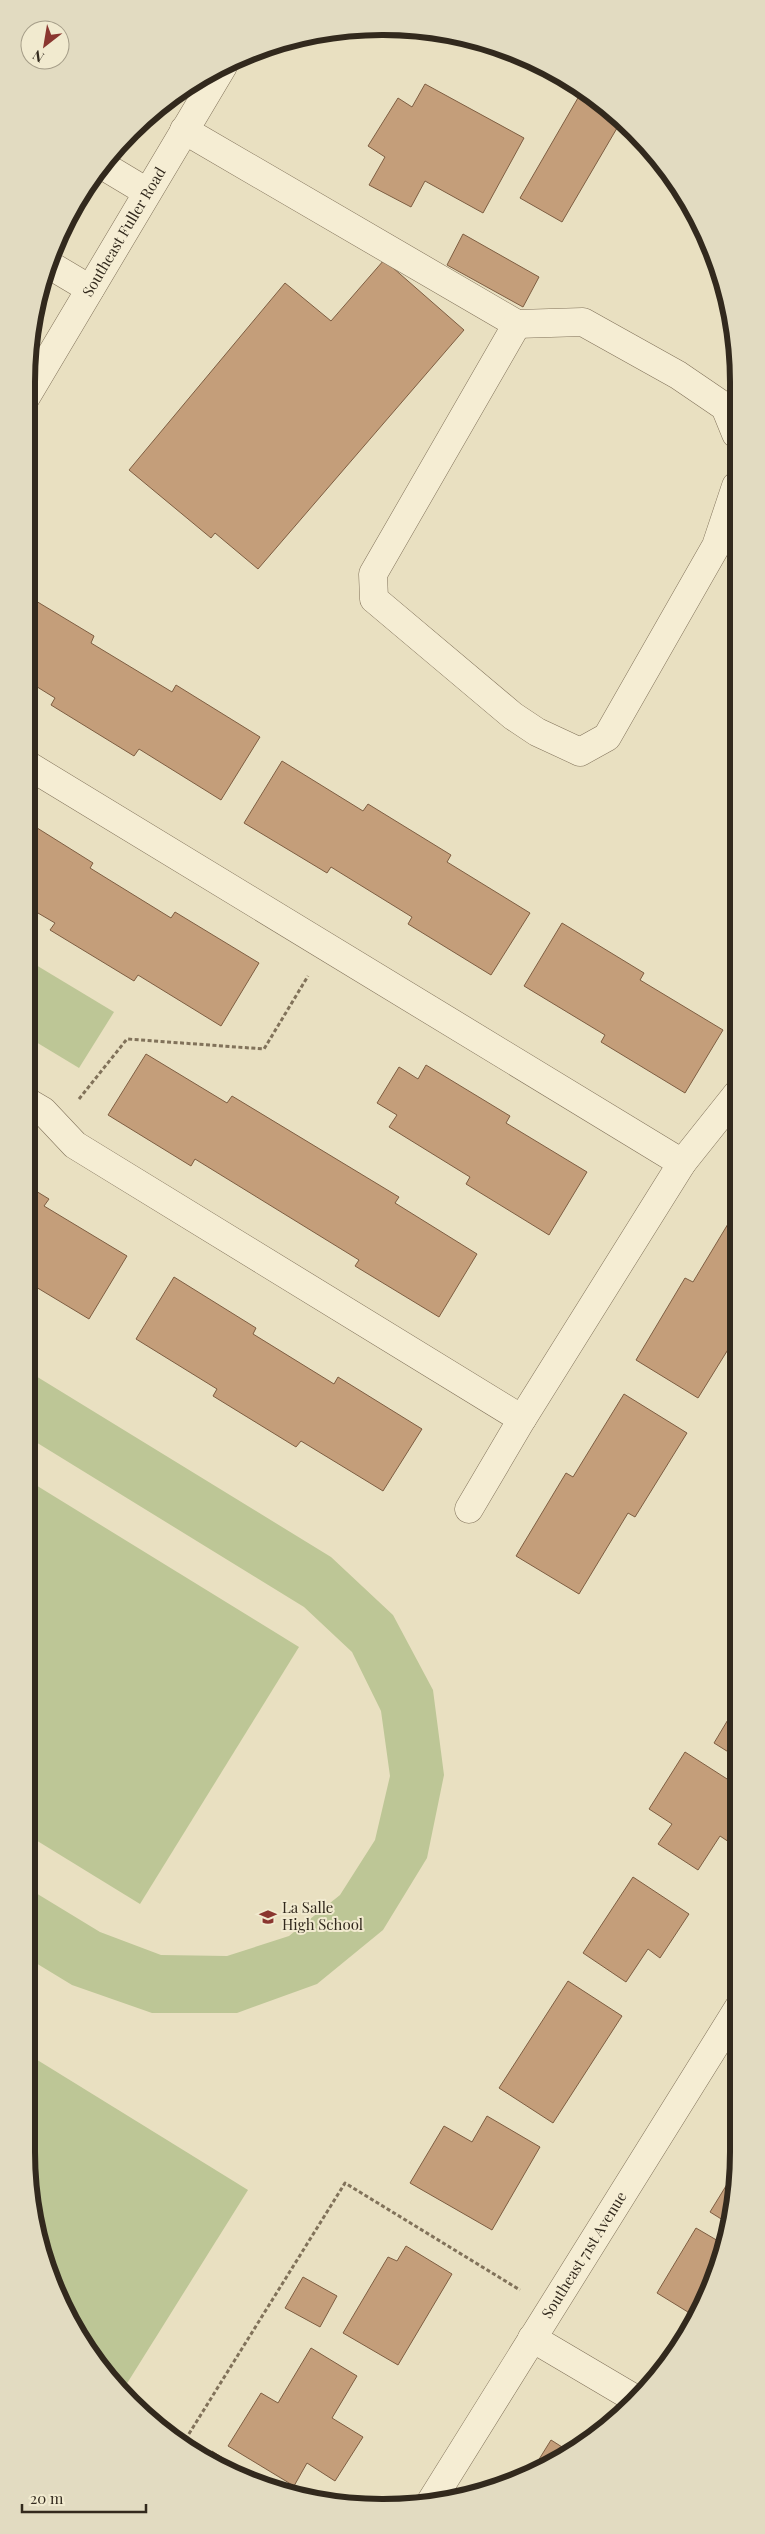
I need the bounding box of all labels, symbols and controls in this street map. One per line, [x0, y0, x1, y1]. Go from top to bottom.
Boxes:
north arrow [20, 20, 70, 70]
text: N [29, 46, 47, 67]
street label: Southeast Fuller Road [77, 163, 170, 300]
place label: La Salle High School [282, 1897, 363, 1934]
school or university icon: La Salle High School [258, 1907, 278, 1927]
street label: Southeast 71st Avenue [536, 2187, 631, 2322]
scale bar [22, 2482, 146, 2514]
text: 20 m [30, 2488, 64, 2508]

